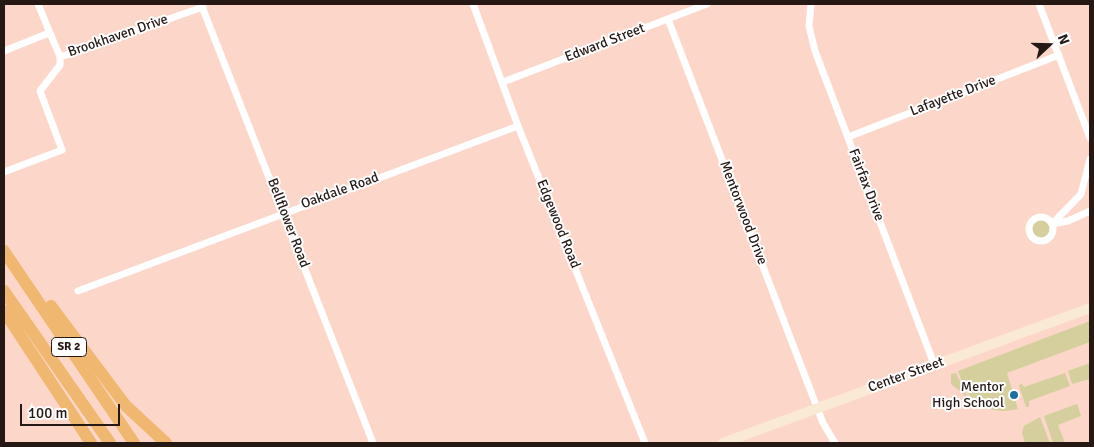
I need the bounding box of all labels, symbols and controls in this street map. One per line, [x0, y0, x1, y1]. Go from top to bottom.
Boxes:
street label: Brookhaven Drive [66, 11, 170, 61]
street label: Edward Street [563, 20, 647, 66]
north arrow [1024, 20, 1074, 70]
text: N [1054, 32, 1073, 47]
street label: Lafayette Drive [908, 72, 998, 120]
street label: Fairfax Drive [845, 147, 887, 223]
street label: Mentorwood Drive [715, 159, 771, 267]
street label: Oakdale Road [299, 169, 381, 213]
street label: Bellflower Road [263, 176, 313, 270]
street label: Edgewood Road [533, 177, 583, 271]
road number: SR 2 [52, 338, 86, 357]
street label: Center Street [866, 354, 946, 396]
place label: Mentor High School [932, 379, 1004, 412]
marker: Mentor High School [1008, 389, 1020, 401]
scale bar [22, 394, 122, 426]
text: 100 m [28, 404, 68, 422]

